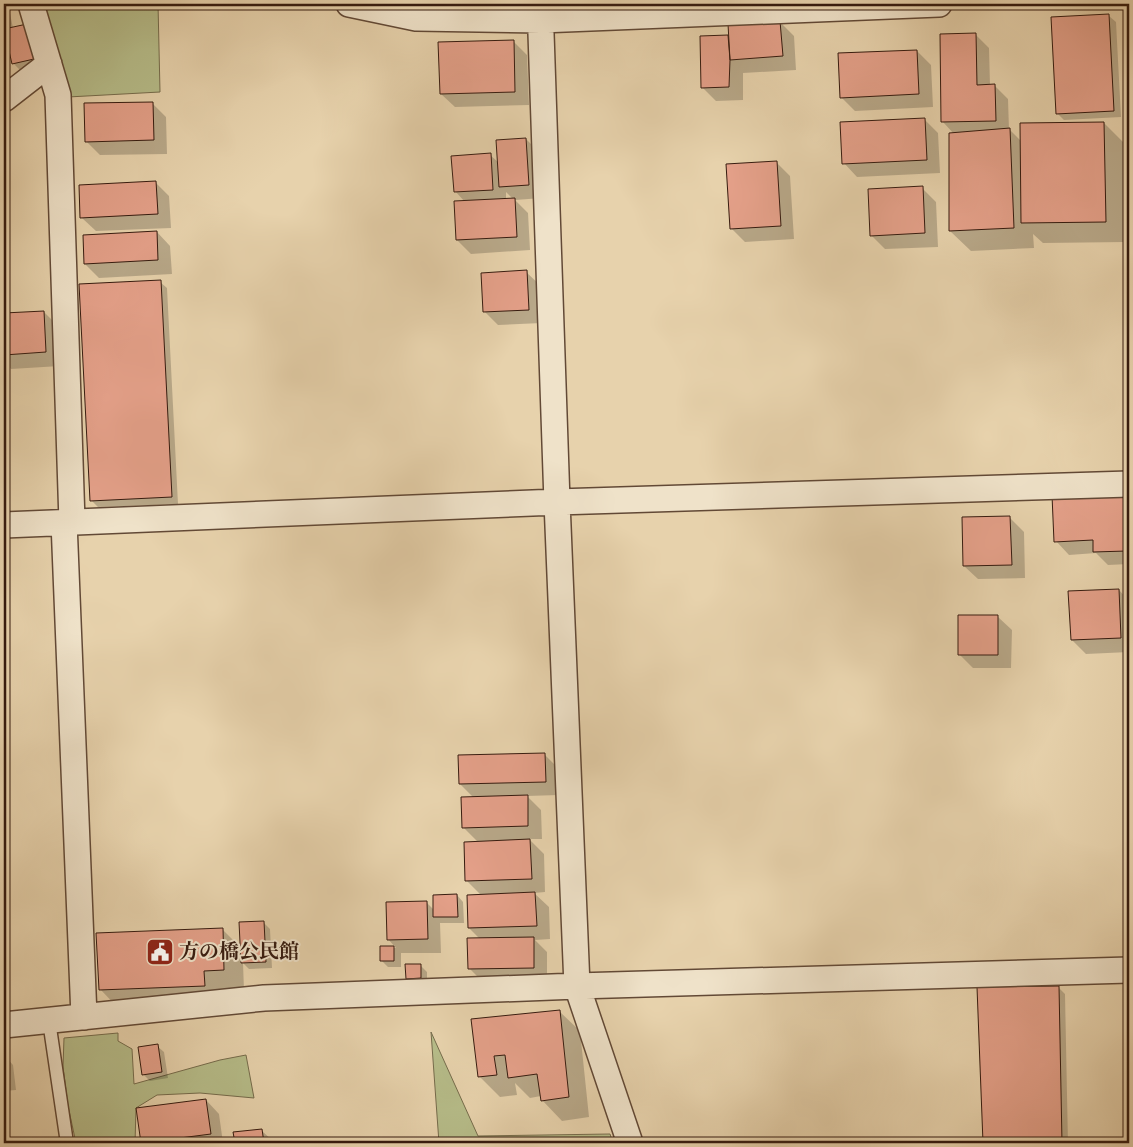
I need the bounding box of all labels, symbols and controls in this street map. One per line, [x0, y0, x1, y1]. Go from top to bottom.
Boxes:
public building icon: 方の橋公民館 [145, 937, 175, 967]
place label: 方の橋公民館 [179, 940, 299, 965]

